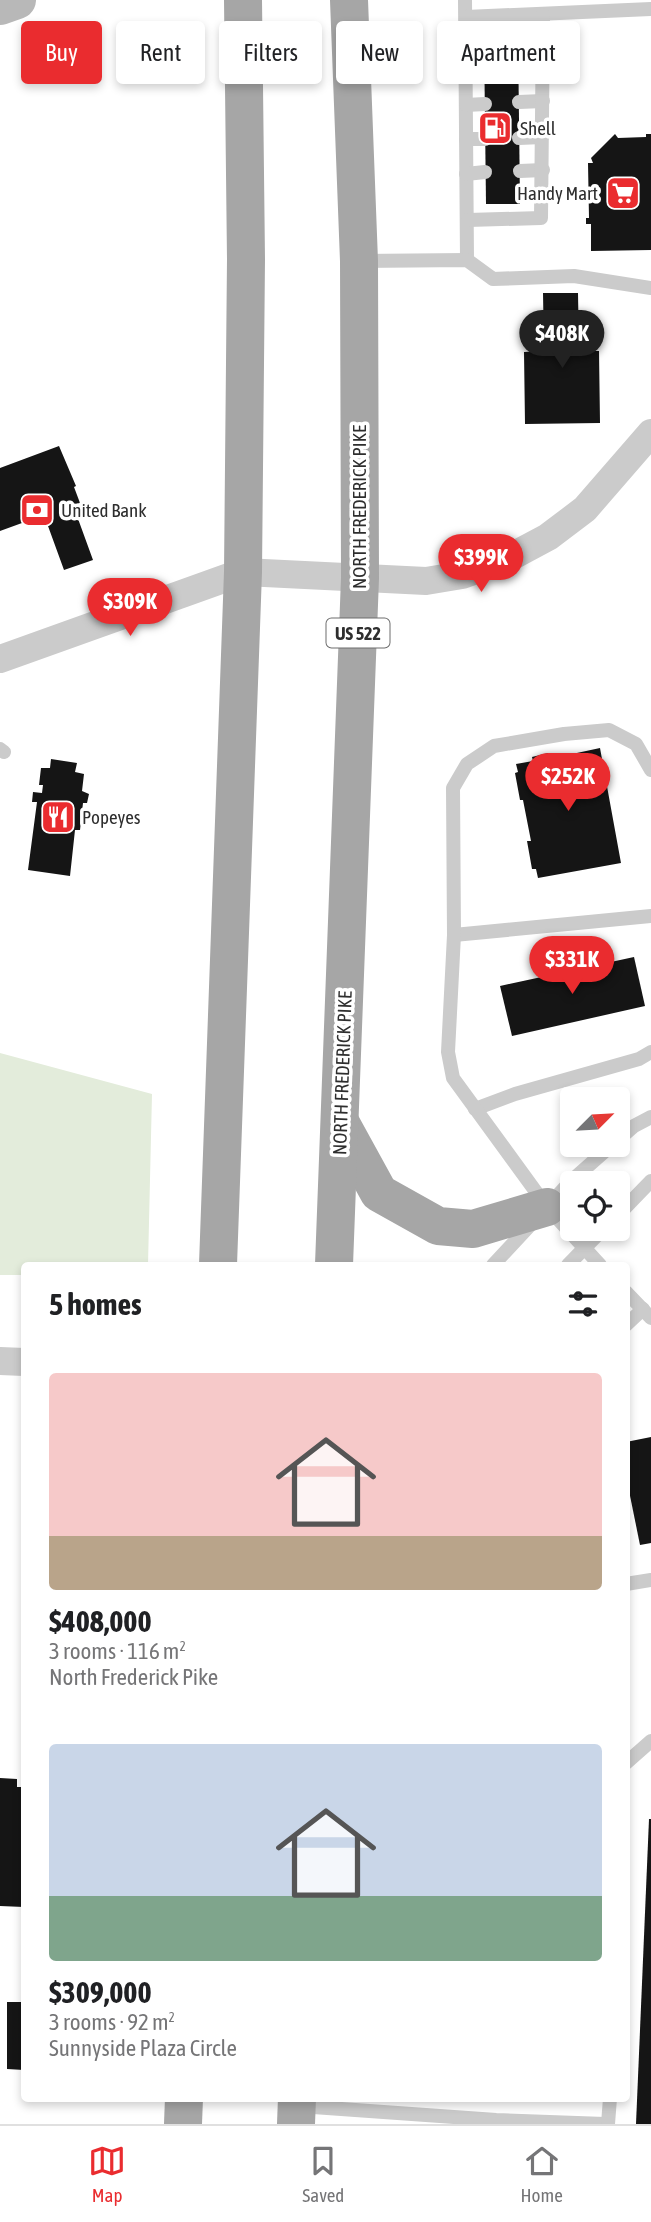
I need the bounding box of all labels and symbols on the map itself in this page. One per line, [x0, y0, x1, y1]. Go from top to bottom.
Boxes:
fuel station icon: Shell [476, 109, 514, 147]
place label: Shell [520, 117, 556, 139]
supermarket icon: Handy Mart [604, 174, 642, 212]
place label: Handy Mart [517, 182, 598, 204]
pin: $408K [513, 310, 611, 370]
street label: NORTH FREDERICK PIKE [348, 425, 370, 589]
bank icon: United Bank [18, 491, 56, 529]
place label: United Bank [61, 499, 147, 521]
pin: $399K [432, 534, 530, 594]
pin: $309K [81, 578, 179, 638]
road number: US 522 [326, 618, 390, 648]
pin: $252K [519, 754, 617, 813]
restaurant icon: Popeyes [39, 798, 77, 836]
place label: Popeyes [82, 806, 141, 828]
pin: $331K [523, 936, 621, 996]
street label: NORTH FREDERICK PIKE [328, 991, 356, 1155]
north arrow [560, 1087, 630, 1157]

